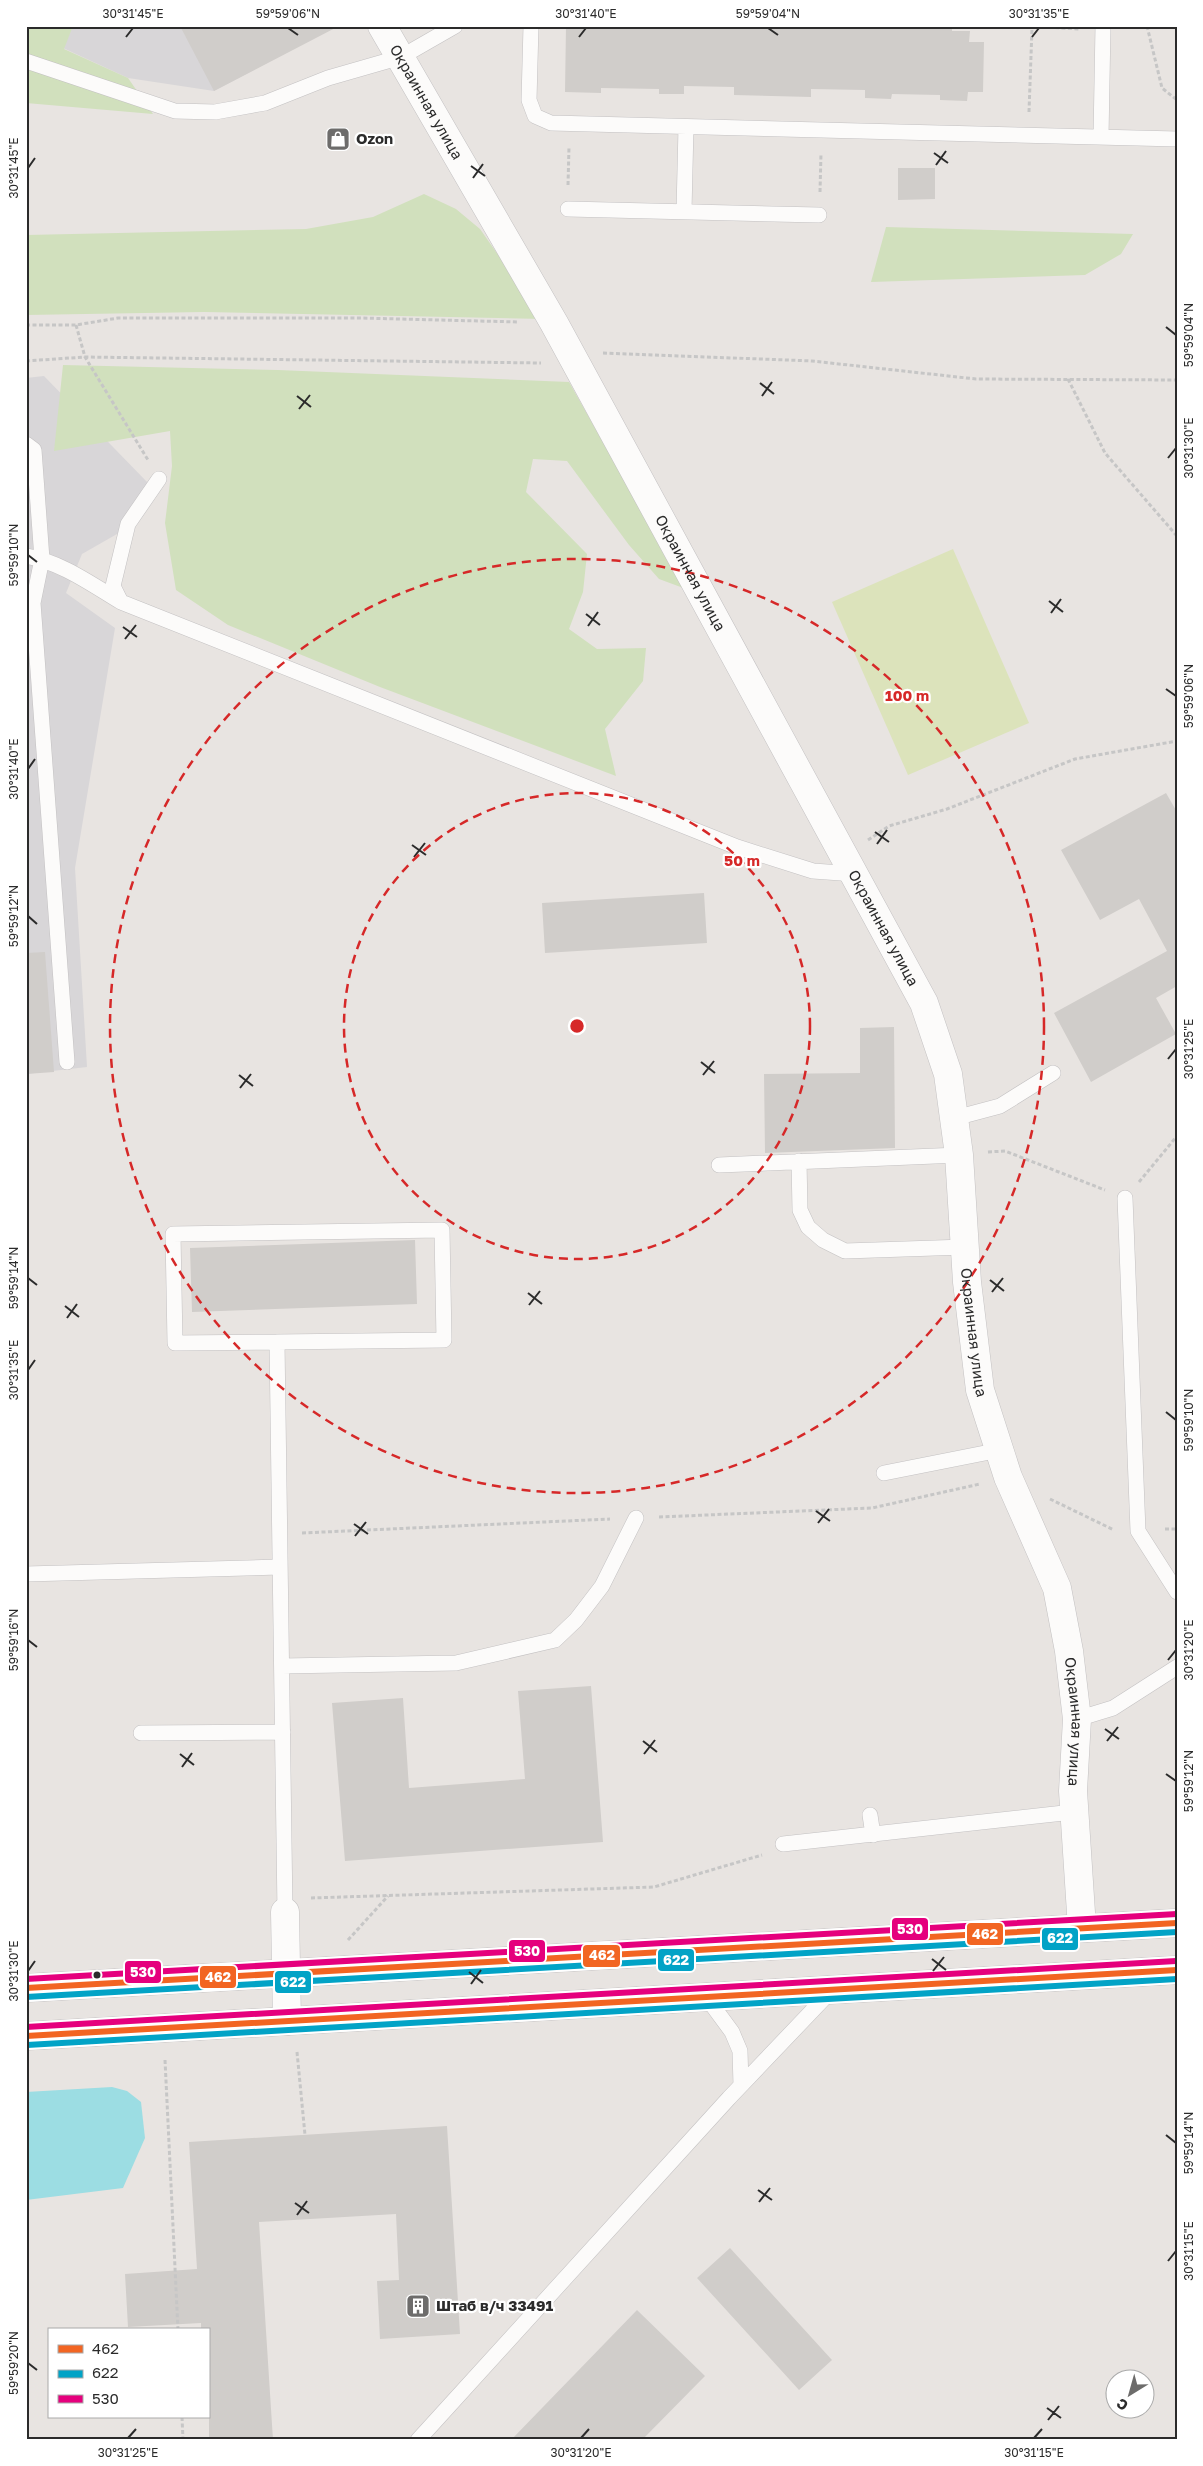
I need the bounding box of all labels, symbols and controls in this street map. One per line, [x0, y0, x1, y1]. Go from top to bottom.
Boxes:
text: 30°31'45"E [103, 6, 163, 21]
text: 59°59'06"N [256, 6, 320, 21]
text: 30°31'40"E [555, 6, 617, 21]
text: 59°59'04"N [736, 6, 800, 21]
text: 30°31'35"E [1009, 6, 1069, 21]
street label: Окраинная улица [387, 41, 467, 162]
shop icon: Ozon [325, 126, 351, 152]
place label: Ozon [356, 129, 393, 147]
text: 30°31'45"E [6, 138, 21, 198]
text: 59°59'04"N [1181, 303, 1196, 367]
text: 30°31'30"E [1181, 417, 1196, 479]
street label: Окраинная улица [652, 511, 730, 634]
text: 59°59'10"N [6, 524, 21, 586]
text: 59°59'06"N [1181, 664, 1196, 728]
text: 100 m [885, 686, 929, 704]
text: 30°31'40"E [6, 738, 21, 800]
text: 50 m [724, 851, 760, 869]
street label: Окраинная улица [845, 866, 923, 989]
text: 59°59'12"N [6, 885, 21, 947]
centre of rings [568, 1017, 586, 1035]
text: 30°31'25"E [1181, 1019, 1196, 1079]
text: 59°59'14"N [6, 1247, 21, 1309]
street label: Окраинная улица [958, 1267, 992, 1399]
text: 30°31'35"E [6, 1340, 21, 1400]
text: 59°59'10"N [1181, 1389, 1196, 1451]
text: 59°59'16"N [6, 1609, 21, 1671]
text: 30°31'20"E [1181, 1619, 1196, 1681]
street label: Окраинная улица [1062, 1656, 1087, 1787]
text: 59°59'12"N [1181, 1750, 1196, 1812]
line badge: 530 [891, 1917, 929, 1941]
text: 530 [897, 1920, 923, 1937]
line badge: 462 [966, 1922, 1004, 1946]
text: 462 [972, 1925, 999, 1942]
line badge: 622 [1041, 1927, 1079, 1951]
text: 622 [1047, 1929, 1073, 1946]
line badge: 530 [508, 1939, 546, 1963]
text: 30°31'30"E [6, 1940, 21, 2002]
text: 530 [514, 1942, 540, 1959]
line badge: 462 [582, 1944, 621, 1968]
text: 462 [589, 1946, 616, 1963]
line badge: 622 [657, 1948, 695, 1972]
text: 622 [663, 1951, 689, 1968]
line badge: 530 [124, 1960, 162, 1984]
text: 530 [130, 1963, 156, 1980]
line badge: 462 [199, 1965, 237, 1989]
text: 462 [205, 1968, 232, 1985]
unlabelled marker [92, 1970, 102, 1980]
line badge: 622 [274, 1970, 312, 1994]
text: 622 [280, 1973, 306, 1990]
text: 59°59'14"N [1181, 2112, 1196, 2174]
text: 30°31'15"E [1181, 2221, 1196, 2281]
building icon: Штаб в/ч 33491 [405, 2293, 431, 2319]
place label: Штаб в/ч 33491 [436, 2296, 553, 2314]
legend [48, 2328, 210, 2418]
text: 59°59'20"N [6, 2331, 21, 2395]
text: 462 [92, 2339, 119, 2357]
text: 622 [92, 2363, 118, 2381]
north arrow [1106, 2368, 1156, 2418]
text: 530 [92, 2389, 119, 2407]
text: С [1113, 2395, 1131, 2415]
text: 30°31'25"E [98, 2445, 158, 2460]
text: 30°31'20"E [550, 2445, 612, 2460]
text: 30°31'15"E [1004, 2445, 1064, 2460]

